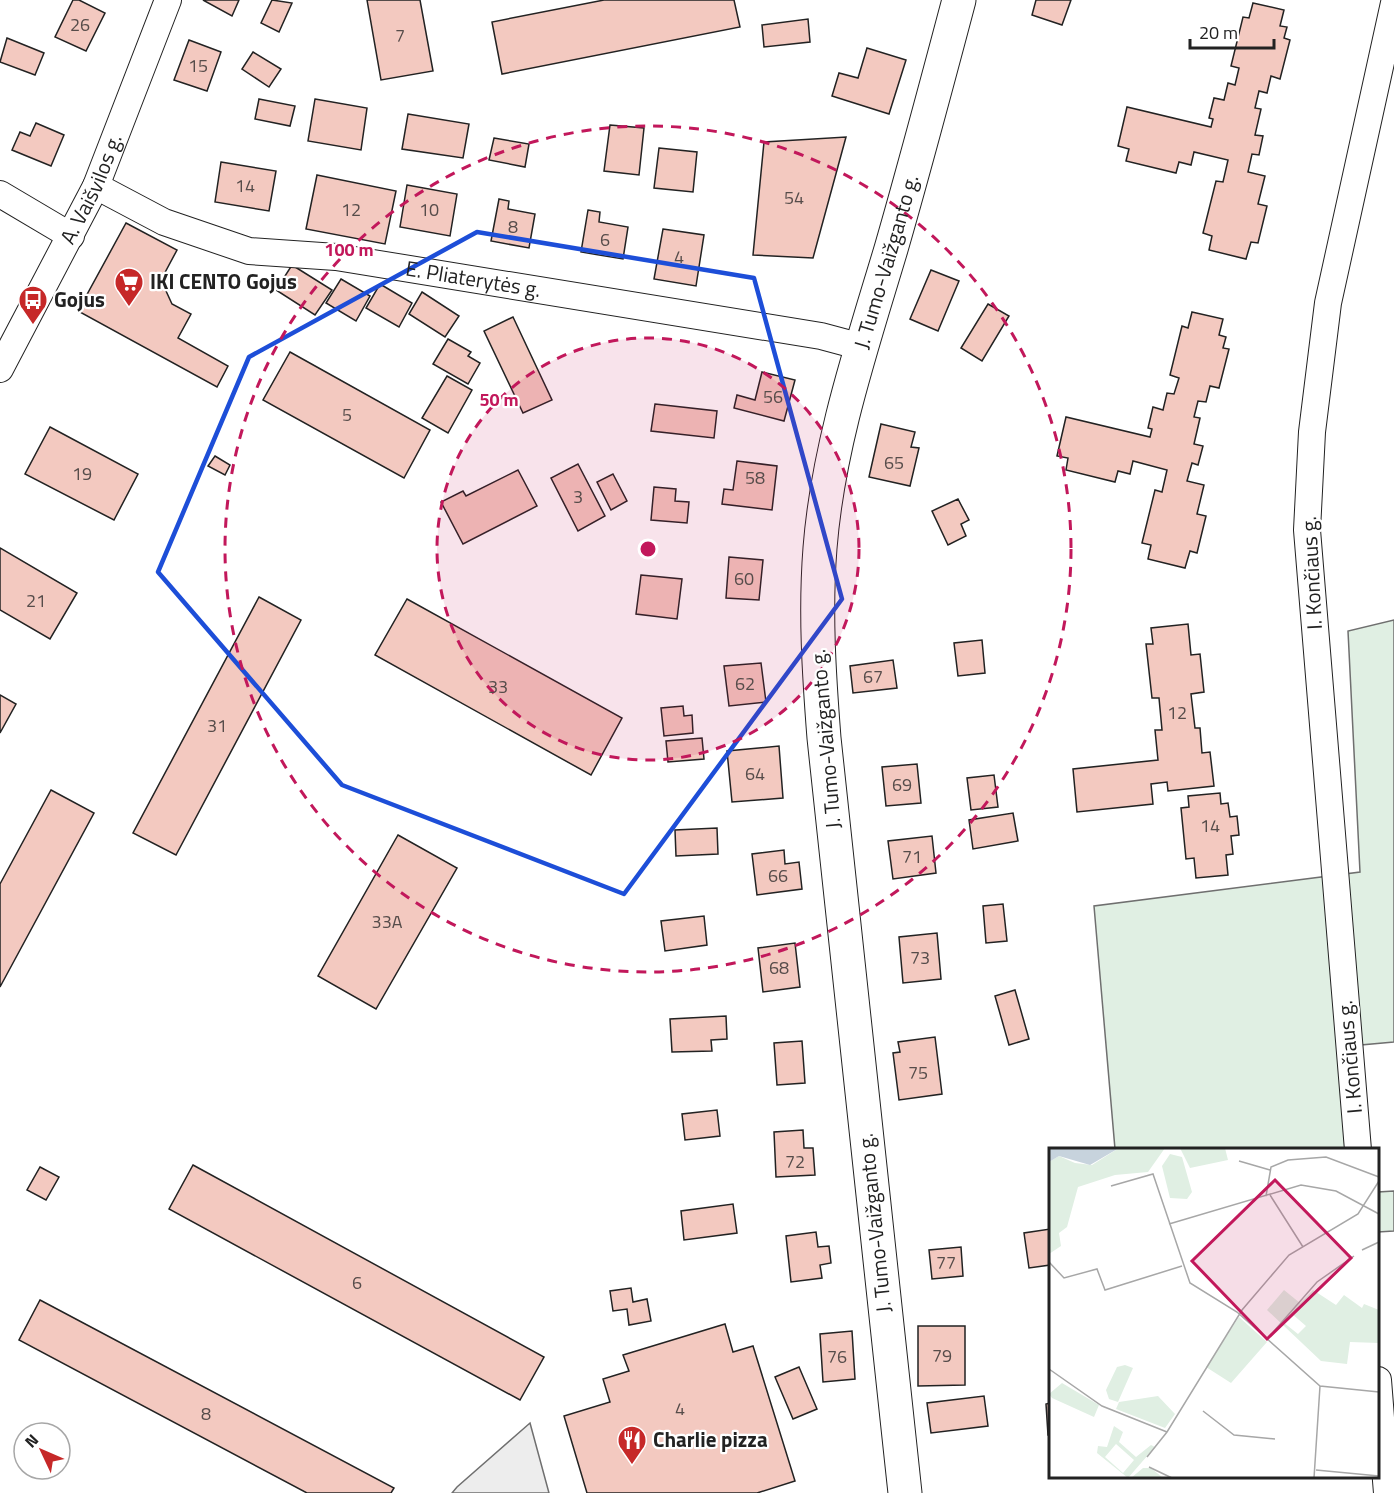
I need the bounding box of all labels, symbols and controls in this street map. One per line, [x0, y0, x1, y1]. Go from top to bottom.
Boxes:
house number: 26 [70, 11, 90, 38]
scale bar [1190, 12, 1274, 50]
text: 20 m [1199, 19, 1238, 46]
house number: 7 [395, 22, 405, 49]
house number: 15 [188, 52, 208, 79]
street label: A. Vaišvilos g. [51, 129, 130, 250]
street label: J. Tumo-Vaižganto g. [845, 171, 926, 352]
house number: 14 [235, 172, 255, 199]
house number: 54 [784, 184, 804, 211]
house number: 12 [341, 196, 361, 223]
house number: 10 [419, 196, 439, 223]
house number: 8 [508, 213, 518, 240]
house number: 6 [600, 226, 610, 253]
text: 100 m [324, 236, 374, 263]
house number: 4 [674, 243, 684, 270]
street label: E. Pliaterytės g. [404, 252, 543, 305]
place label: IKI CENTO Gojus [150, 265, 297, 297]
supermarket icon: IKI CENTO Gojus [113, 266, 145, 308]
place label: Gojus [54, 283, 105, 315]
bus stop icon: Gojus [17, 284, 49, 326]
house number: 56 [763, 383, 783, 410]
text: 50 m [479, 386, 519, 413]
house number: 5 [342, 401, 352, 428]
house number: 65 [884, 449, 904, 476]
house number: 19 [72, 460, 92, 487]
house number: 58 [745, 464, 765, 491]
house number: 3 [573, 483, 583, 510]
street label: I. Končiaus g. [1292, 516, 1330, 631]
centre of rings [638, 539, 658, 559]
house number: 60 [734, 565, 754, 592]
house number: 21 [26, 587, 46, 614]
street label: J. Tumo-Vaižganto g. [801, 648, 849, 830]
house number: 67 [863, 663, 883, 690]
house number: 62 [735, 670, 755, 697]
house number: 33 [488, 673, 508, 700]
house number: 12 [1167, 699, 1187, 726]
house number: 31 [207, 712, 227, 739]
house number: 64 [745, 760, 765, 787]
house number: 69 [892, 771, 912, 798]
house number: 14 [1200, 812, 1220, 839]
house number: 71 [902, 843, 922, 870]
house number: 66 [768, 862, 788, 889]
house number: 33A [372, 908, 403, 935]
house number: 73 [910, 944, 930, 971]
house number: 68 [769, 954, 789, 981]
street label: I. Končiaus g. [1328, 999, 1370, 1115]
house number: 75 [908, 1059, 928, 1086]
street label: J. Tumo-Vaižganto g. [849, 1132, 899, 1314]
house number: 72 [785, 1148, 805, 1175]
inset map [1049, 1148, 1379, 1478]
house number: 77 [936, 1249, 956, 1276]
house number: 6 [352, 1269, 362, 1296]
house number: 79 [932, 1342, 952, 1369]
house number: 76 [827, 1343, 847, 1370]
house number: 4 [675, 1395, 685, 1422]
house number: 8 [201, 1400, 211, 1427]
north arrow [12, 1421, 72, 1481]
place label: Charlie pizza [653, 1423, 768, 1455]
restaurant icon: Charlie pizza [616, 1424, 648, 1466]
text: N [19, 1428, 44, 1453]

